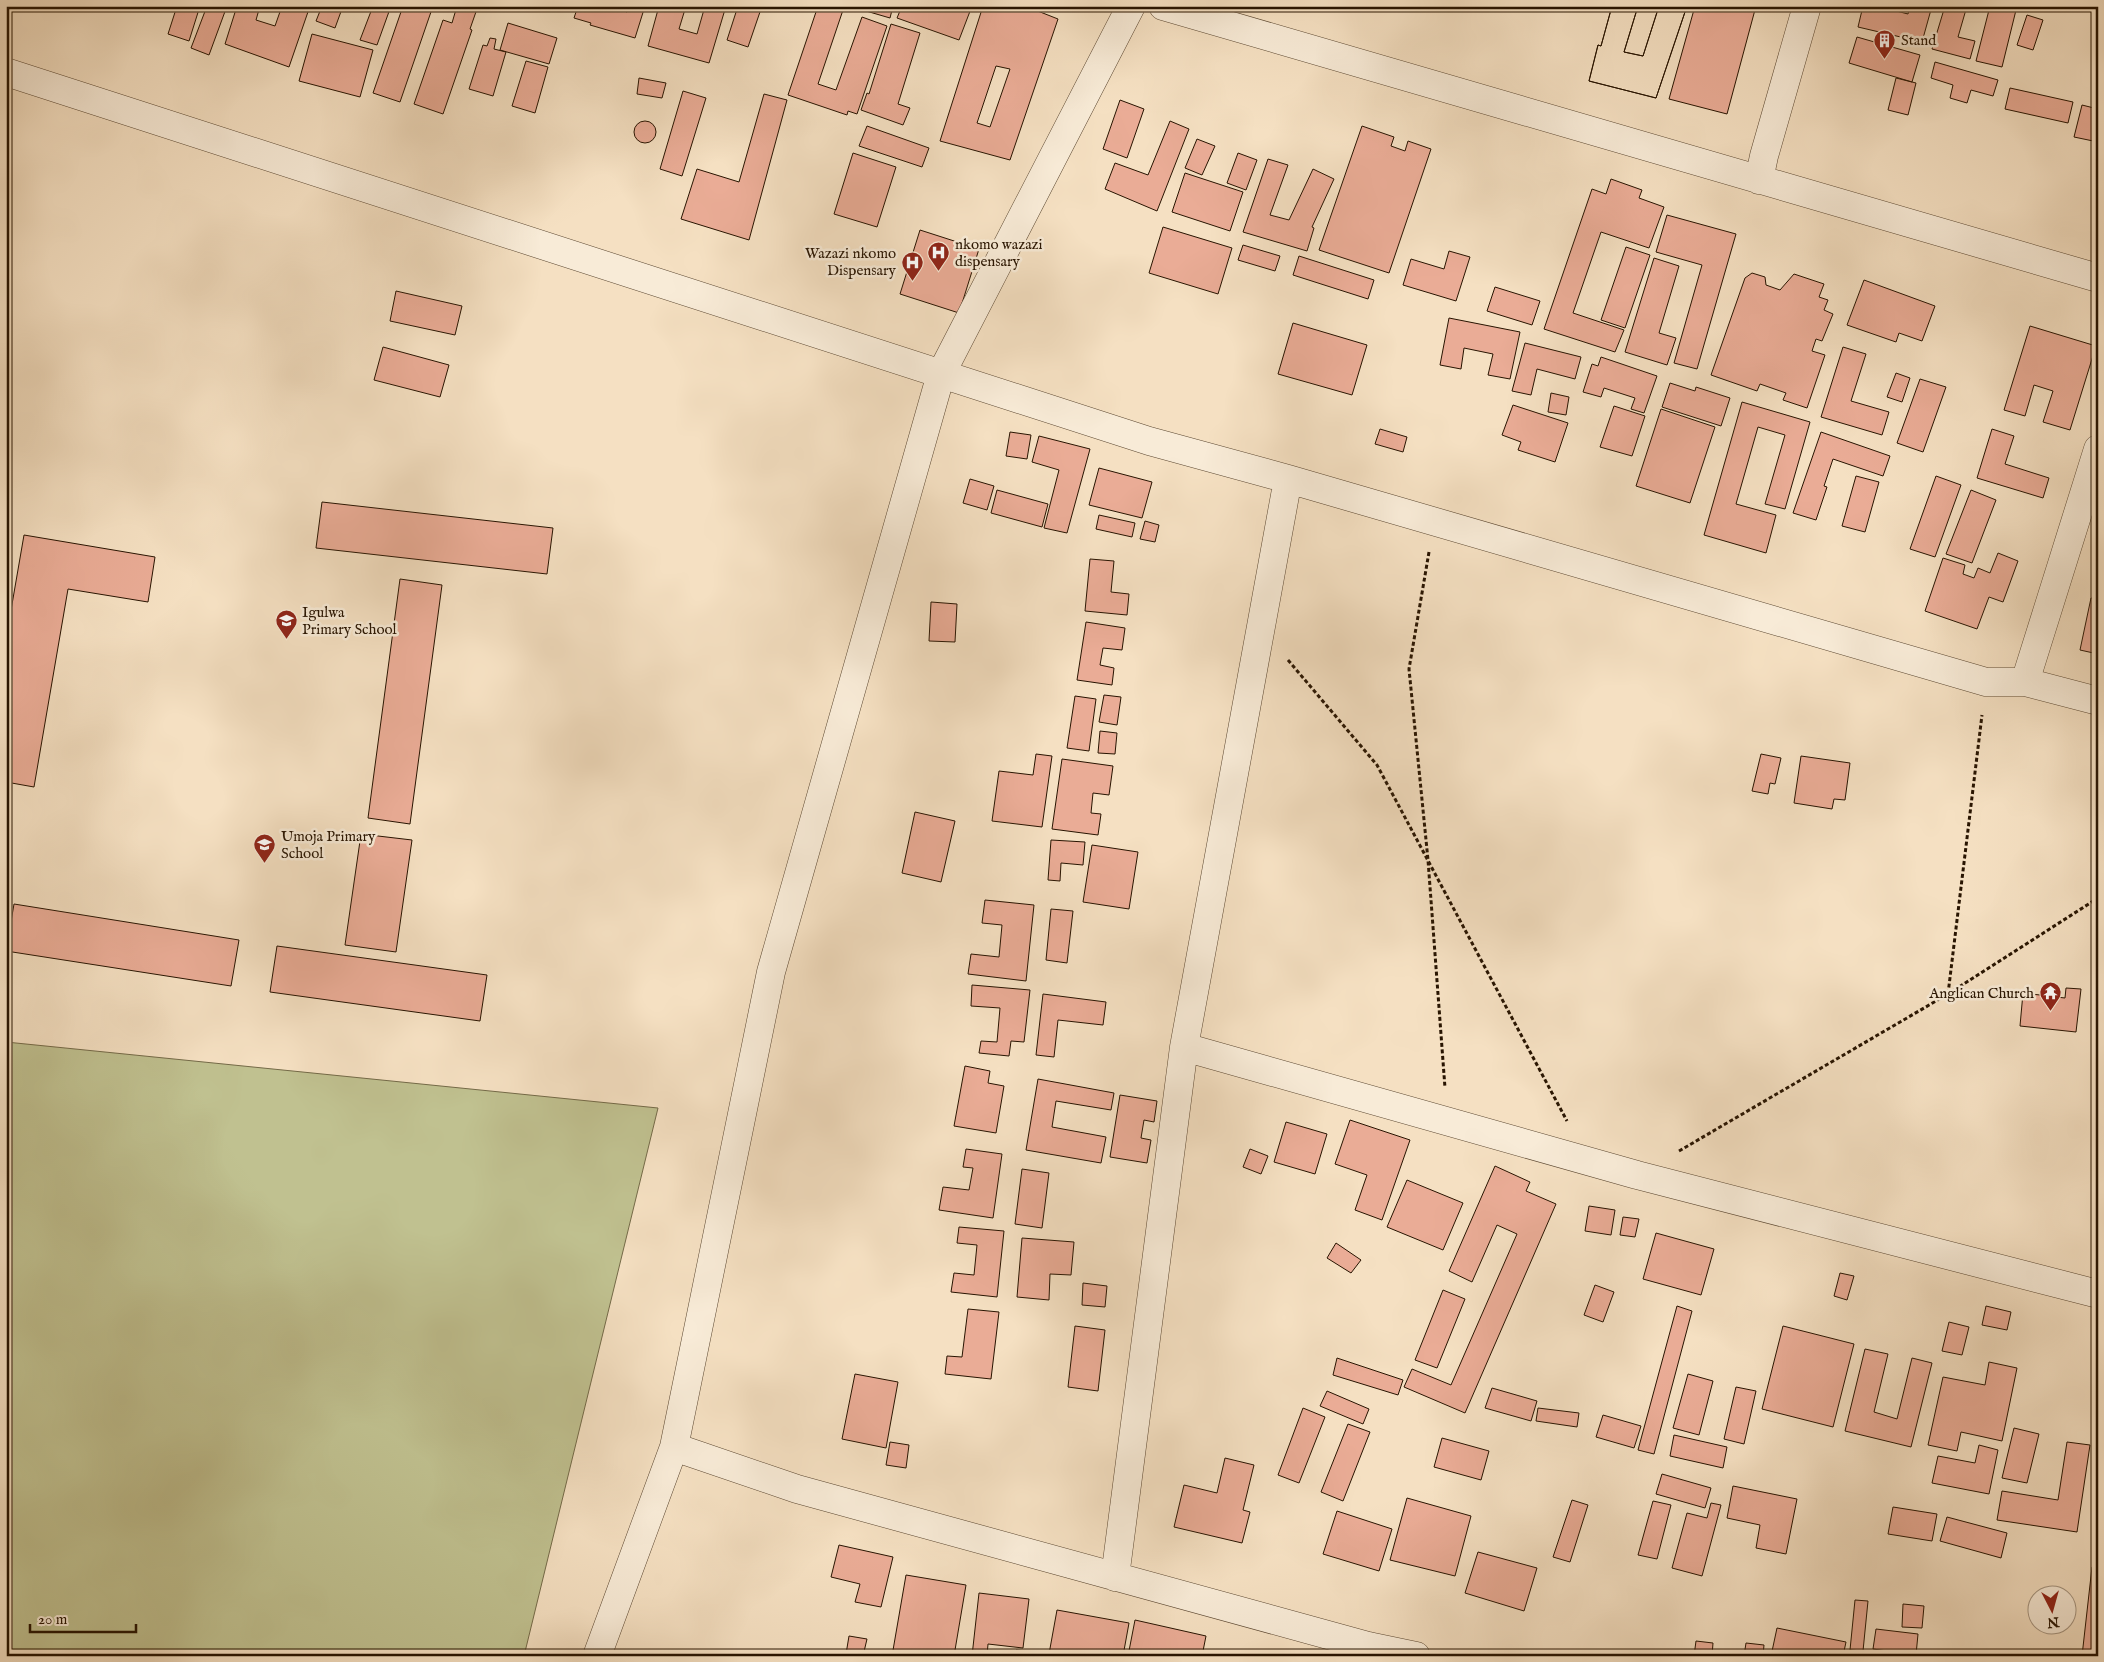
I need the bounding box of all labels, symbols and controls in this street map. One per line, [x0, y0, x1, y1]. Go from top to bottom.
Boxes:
building icon: Stand [1873, 28, 1897, 59]
place label: Stand [1901, 31, 1937, 50]
place label: nkomo wazazi dispensary [955, 235, 1043, 271]
hospital icon: nkomo wazazi dispensary [927, 241, 951, 272]
place label: Wazazi nkomo Dispensary [805, 244, 897, 280]
hospital icon: Wazazi nkomo Dispensary [900, 250, 924, 281]
place label: Igulwa Primary School [302, 603, 398, 639]
school or university icon: Igulwa Primary School [274, 609, 298, 640]
place label: Umoja Primary School [281, 827, 376, 863]
school or university icon: Umoja Primary School [253, 833, 277, 864]
temple icon: Anglican Church [2038, 981, 2062, 1012]
place label: Anglican Church [1928, 984, 2034, 1003]
north arrow [2026, 1584, 2076, 1634]
scale bar [30, 1602, 136, 1634]
text: 20 m [38, 1610, 68, 1629]
text: N [2046, 1612, 2061, 1632]

